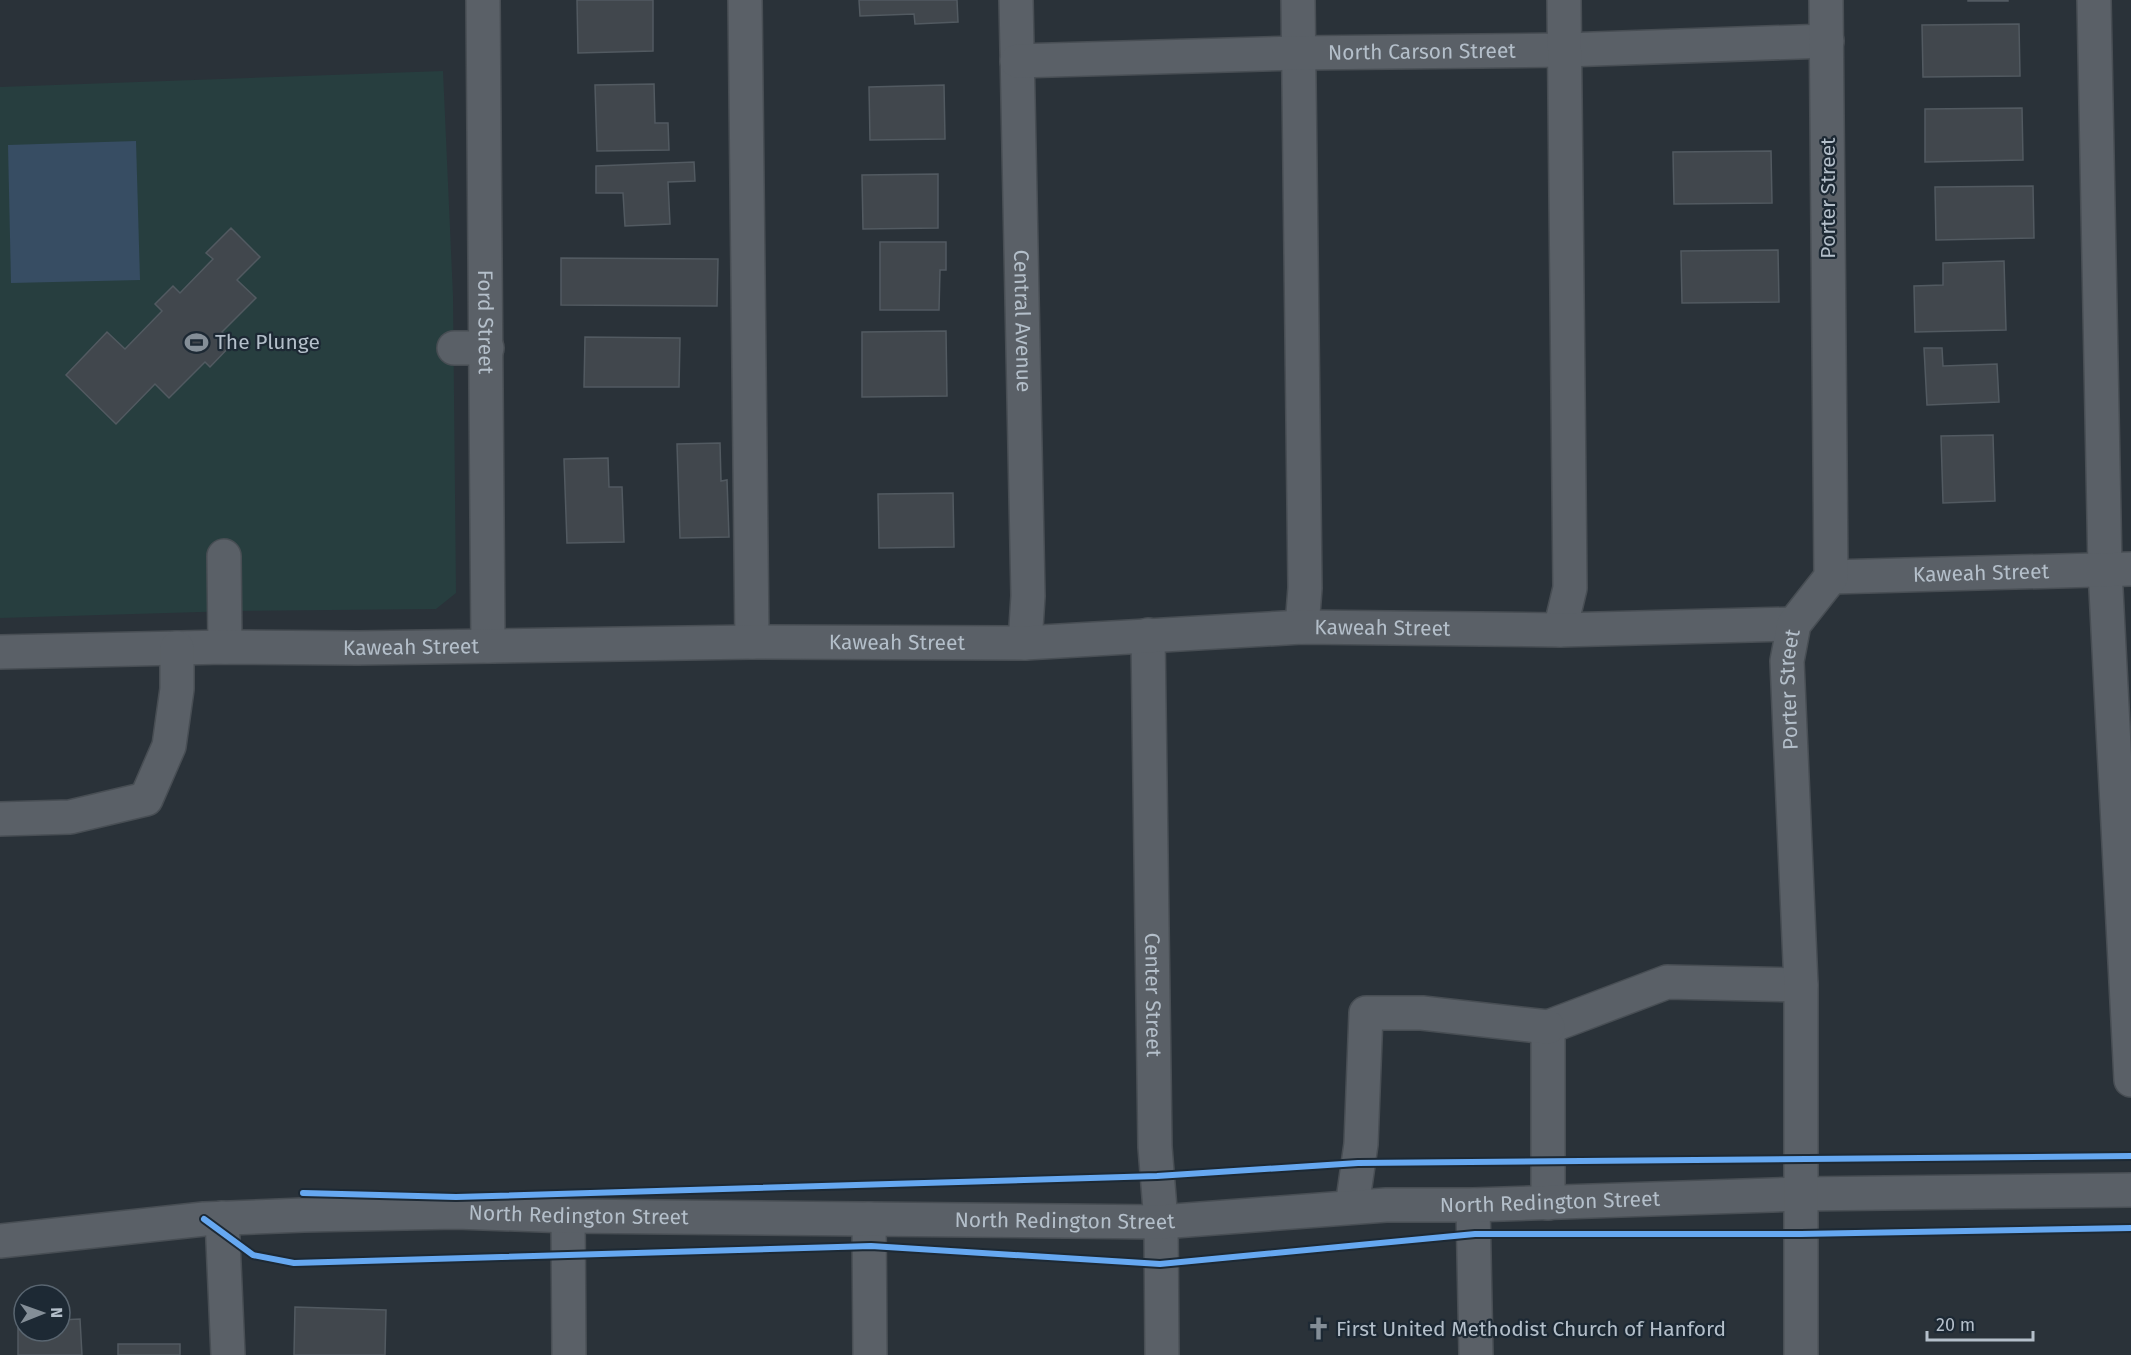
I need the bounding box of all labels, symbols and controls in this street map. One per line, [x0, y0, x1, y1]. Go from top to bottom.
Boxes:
street label: North Carson Street [1328, 38, 1516, 66]
street label: Porter Street [1815, 137, 1841, 259]
street label: Central Avenue [1008, 249, 1037, 393]
street label: Ford Street [472, 270, 499, 375]
sports icon: The Plunge [184, 329, 210, 355]
place label: The Plunge [215, 329, 320, 355]
street label: Kaweah Street [1913, 558, 2050, 588]
street label: Kaweah Street [1314, 614, 1451, 642]
street label: Porter Street [1774, 626, 1806, 750]
street label: Kaweah Street [829, 629, 965, 656]
street label: Kaweah Street [343, 633, 480, 661]
street label: Center Street [1139, 933, 1167, 1058]
street label: North Redington Street [1440, 1186, 1661, 1218]
street label: North Redington Street [468, 1199, 689, 1230]
street label: North Redington Street [954, 1207, 1176, 1235]
north arrow [12, 1283, 72, 1343]
scale bar [1927, 1304, 2034, 1342]
text: N [47, 1307, 66, 1318]
text: 20 m [1936, 1314, 1975, 1336]
church icon: First United Methodist Church of Hanford [1305, 1316, 1331, 1342]
place label: First United Methodist Church of Hanford [1336, 1316, 1726, 1342]

